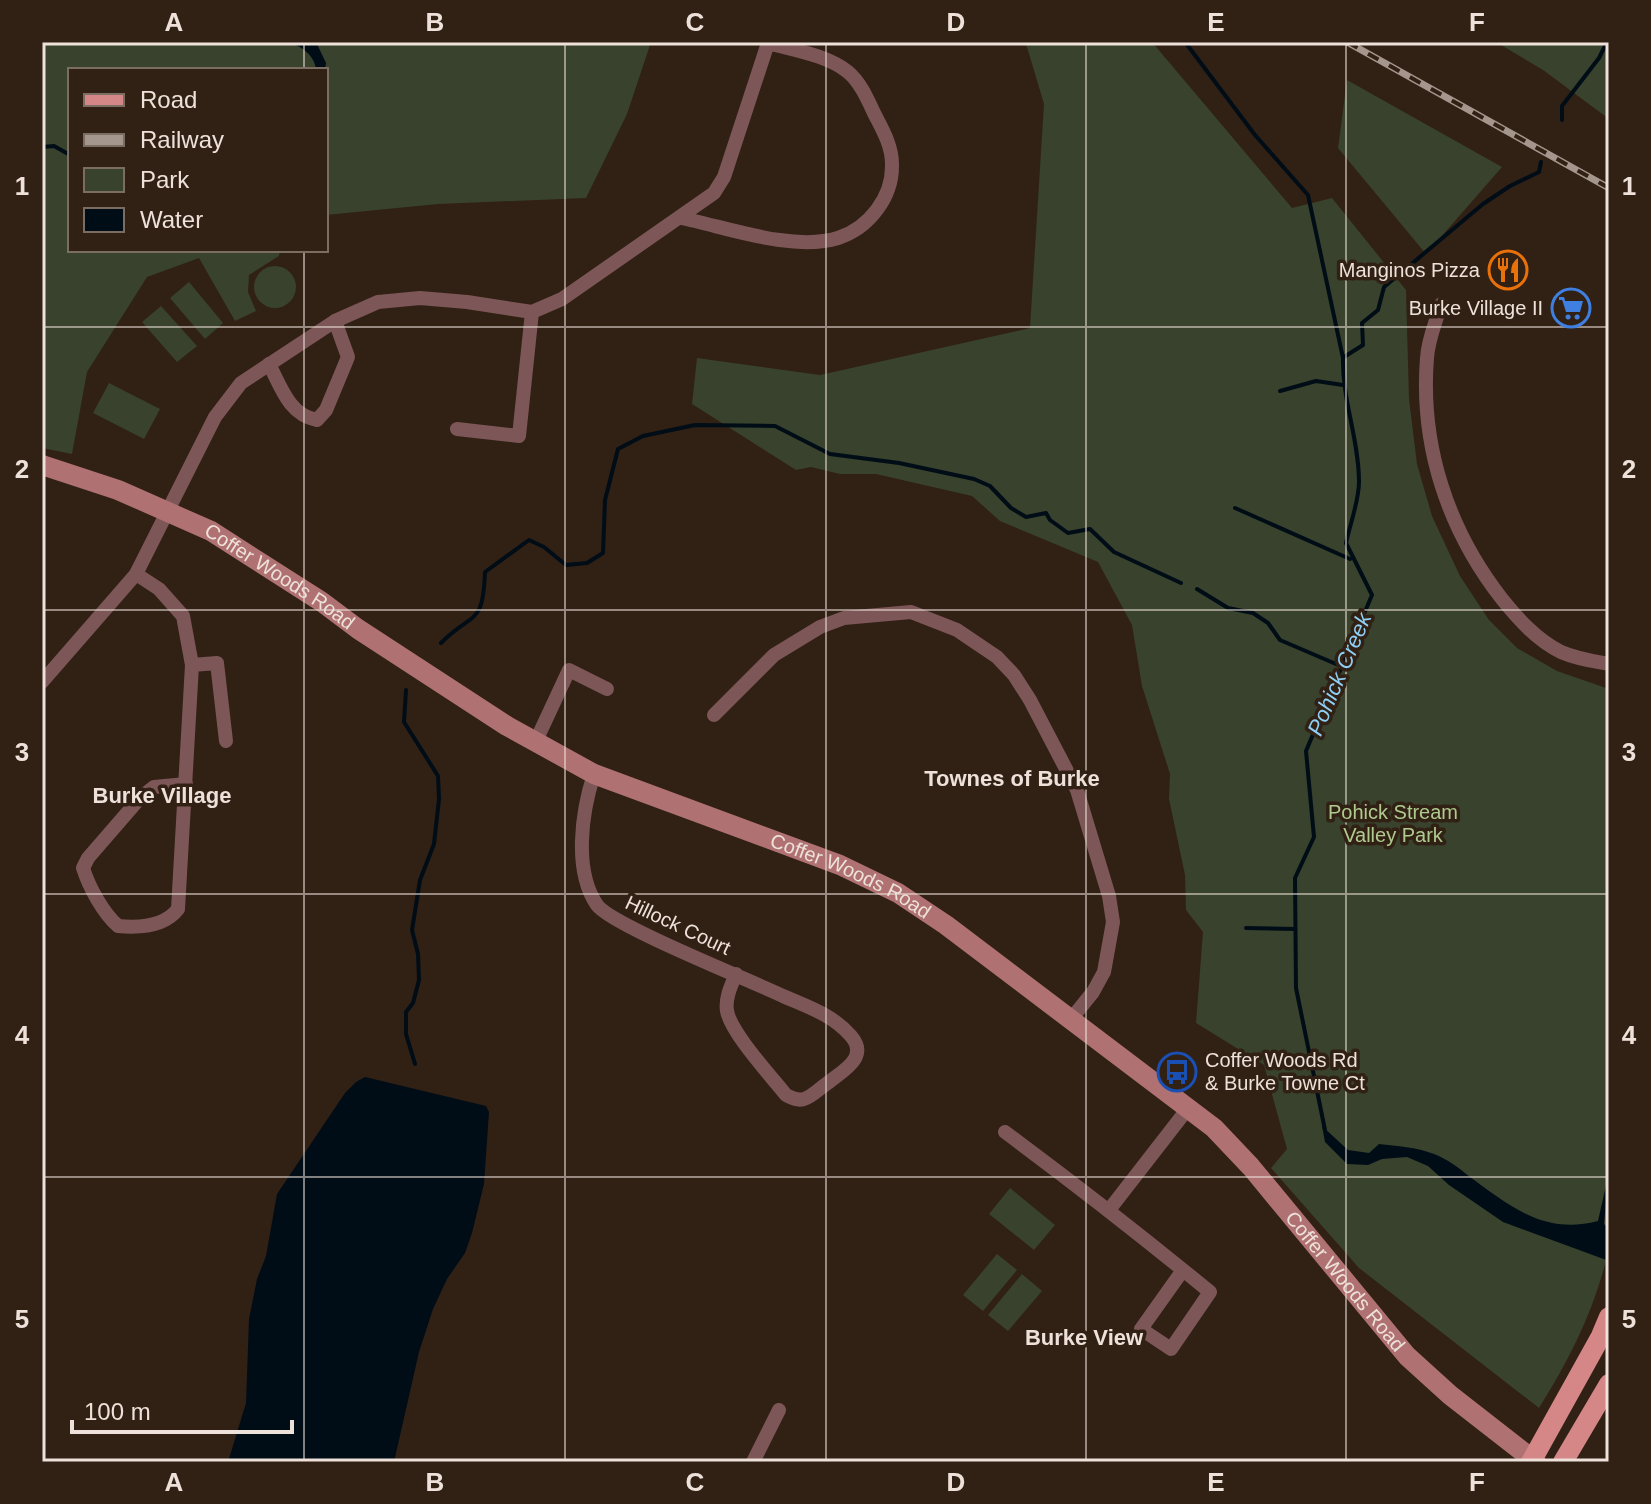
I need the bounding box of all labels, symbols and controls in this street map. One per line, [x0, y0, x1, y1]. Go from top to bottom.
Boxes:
text: A [165, 7, 184, 37]
text: B [426, 7, 444, 37]
text: C [686, 7, 705, 37]
text: D [947, 7, 965, 37]
text: E [1207, 7, 1225, 37]
text: F [1469, 7, 1485, 37]
legend [68, 68, 328, 252]
text: Road [140, 86, 197, 113]
text: Railway [140, 126, 224, 153]
text: Park [140, 166, 190, 193]
text: 1 [15, 171, 29, 201]
text: 1 [1622, 171, 1636, 201]
text: Water [140, 206, 203, 233]
restaurant icon: Manginos Pizza [1487, 249, 1529, 291]
place label: Manginos Pizza [1339, 259, 1481, 281]
supermarket icon: Burke Village II [1550, 287, 1592, 329]
place label: Burke Village II [1409, 297, 1543, 319]
text: 2 [15, 454, 29, 484]
text: 2 [1622, 454, 1636, 484]
street label: Coffer Woods Road [201, 519, 359, 634]
water label: Pohick Creek [1302, 608, 1377, 739]
text: 3 [15, 737, 29, 767]
text: 3 [1622, 737, 1636, 767]
district label: Townes of Burke [924, 766, 1100, 791]
district label: Burke Village [93, 783, 232, 808]
park label: Pohick Stream Valley Park [1328, 801, 1458, 846]
street label: Coffer Woods Road [767, 829, 935, 923]
street label: Hillock Court [622, 891, 734, 959]
text: 4 [15, 1020, 30, 1050]
text: 4 [1622, 1020, 1637, 1050]
place label: Coffer Woods Rd & Burke Towne Ct [1205, 1049, 1365, 1094]
bus stop icon: Coffer Woods Rd & Burke Towne Ct [1156, 1051, 1198, 1093]
street label: Coffer Woods Road [1281, 1207, 1409, 1356]
text: 5 [15, 1304, 29, 1334]
text: 5 [1622, 1304, 1636, 1334]
district label: Burke View [1025, 1325, 1144, 1350]
scale bar [72, 1384, 292, 1434]
text: 100 m [84, 1398, 151, 1425]
text: A [165, 1467, 184, 1497]
text: B [426, 1467, 444, 1497]
text: C [686, 1467, 705, 1497]
text: D [947, 1467, 965, 1497]
text: E [1207, 1467, 1225, 1497]
text: F [1469, 1467, 1485, 1497]

